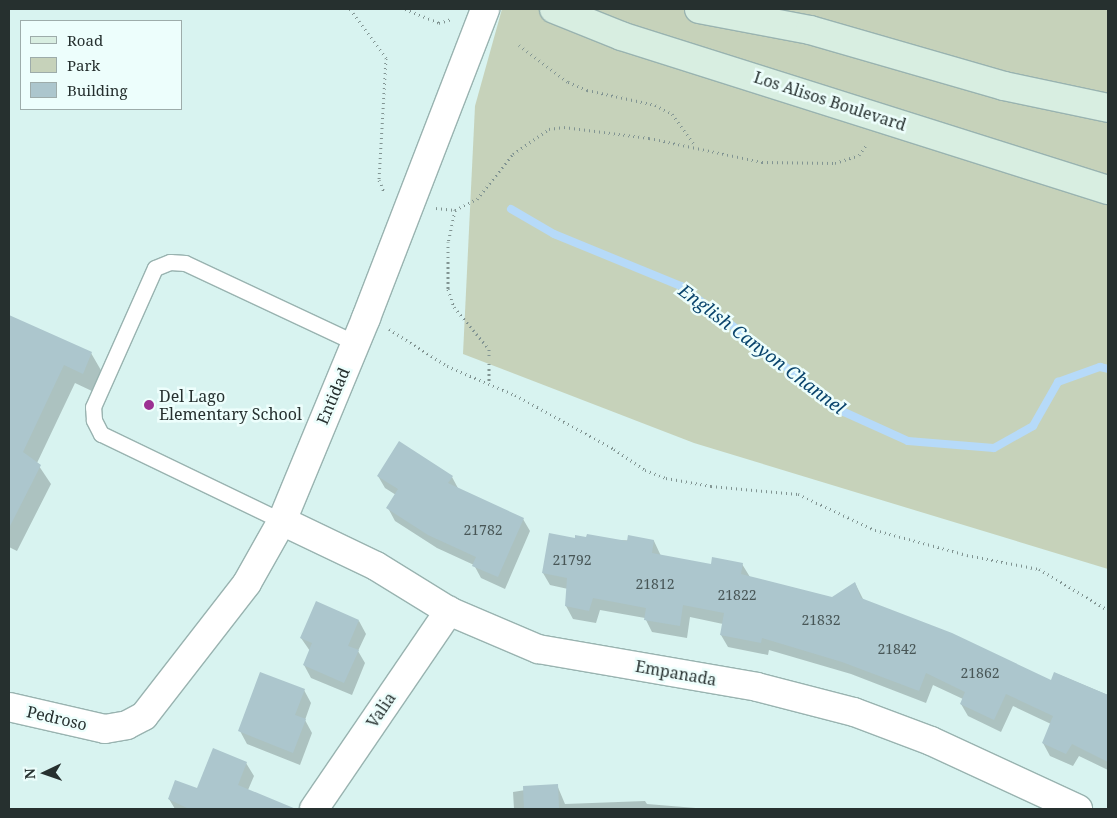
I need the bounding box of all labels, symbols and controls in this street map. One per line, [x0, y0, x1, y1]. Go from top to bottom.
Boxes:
legend [20, 20, 182, 110]
text: Road [67, 30, 103, 50]
text: Park [67, 55, 100, 75]
street label: Los Alisos Boulevard [752, 67, 908, 135]
text: Building [67, 80, 128, 100]
water label: English Canyon Channel [675, 279, 849, 419]
street label: Entidad [313, 365, 353, 427]
place label: Del Lago Elementary School [159, 386, 302, 424]
marker: Del Lago Elementary School [143, 399, 155, 411]
house number: 21782 [463, 522, 503, 538]
house number: 21792 [552, 552, 592, 568]
house number: 21812 [635, 576, 675, 592]
house number: 21822 [717, 587, 757, 603]
house number: 21832 [801, 612, 841, 628]
house number: 21842 [877, 641, 917, 657]
street label: Empanada [634, 656, 718, 690]
house number: 21862 [960, 665, 1000, 681]
street label: Valia [362, 689, 400, 731]
street label: Pedroso [25, 702, 89, 734]
north arrow [20, 748, 70, 798]
text: N [20, 768, 39, 780]

